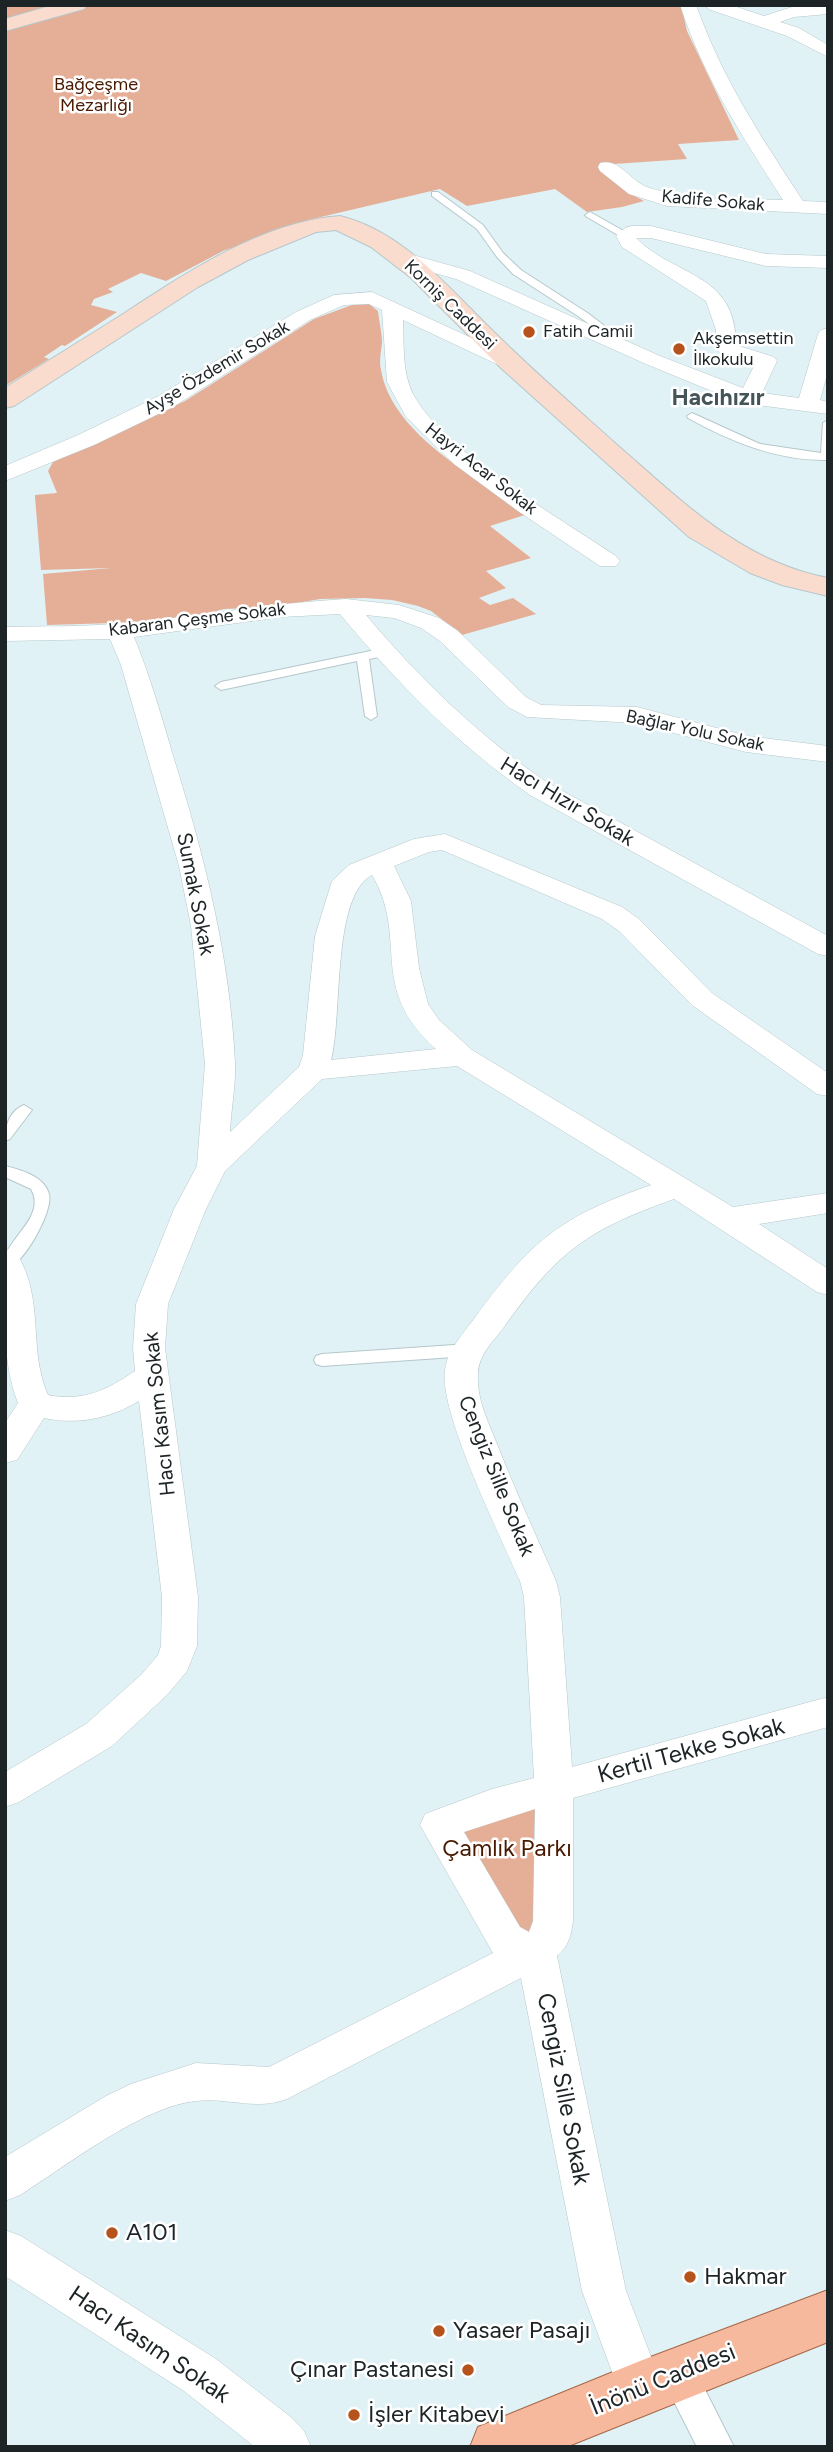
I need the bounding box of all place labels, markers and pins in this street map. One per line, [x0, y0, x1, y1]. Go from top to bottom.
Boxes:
place label: Fatih Camii [543, 321, 633, 343]
marker: Fatih Camii [521, 324, 537, 340]
place label: Akşemsettin İlkokulu [693, 328, 794, 370]
marker: Akşemsettin İlkokulu [671, 341, 687, 357]
place label: A101 [126, 2219, 177, 2247]
marker: A101 [104, 2225, 120, 2241]
place label: Hakmar [704, 2263, 787, 2291]
marker: Hakmar [682, 2269, 698, 2285]
place label: Yasaer Pasajı [453, 2317, 590, 2345]
marker: Yasaer Pasajı [431, 2323, 447, 2339]
place label: Çınar Pastanesi [290, 2356, 454, 2384]
marker: Çınar Pastanesi [460, 2362, 476, 2378]
place label: İşler Kitabevi [368, 2401, 505, 2429]
marker: İşler Kitabevi [346, 2407, 362, 2423]

